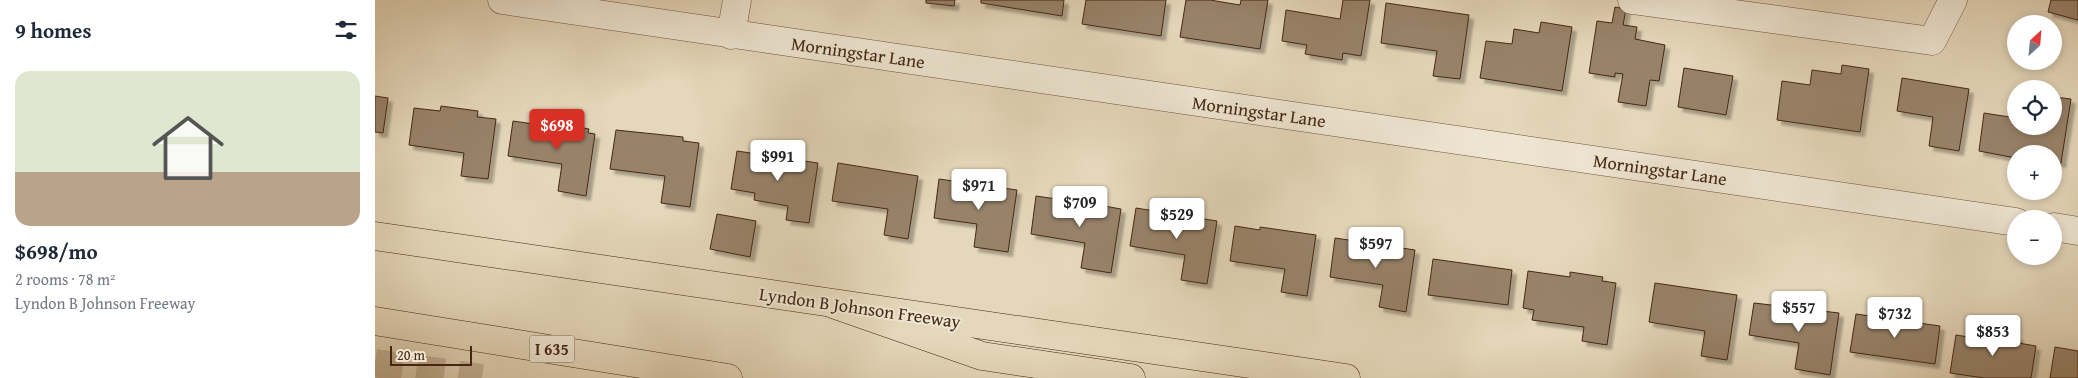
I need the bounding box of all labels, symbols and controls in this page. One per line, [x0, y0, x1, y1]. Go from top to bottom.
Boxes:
text: 9 homes [15, 15, 91, 46]
north arrow [2007, 15, 2063, 70]
map controls [2007, 15, 2062, 265]
icon: filters [332, 16, 360, 44]
street label: Morningstar Lane [789, 30, 927, 75]
button: locate [2007, 80, 2062, 135]
street label: Morningstar Lane [1190, 89, 1328, 134]
icon: home [143, 103, 233, 193]
pin: $698 [527, 108, 587, 151]
text: $698 [540, 113, 574, 137]
pin: $991 [748, 140, 808, 182]
text: $991 [761, 144, 795, 168]
button: + [2007, 145, 2062, 200]
street label: Morningstar Lane [1591, 147, 1729, 192]
pin: $971 [949, 168, 1009, 211]
text: $971 [962, 173, 996, 197]
pin: $709 [1050, 186, 1110, 228]
text: $709 [1063, 190, 1097, 214]
pin: $529 [1147, 198, 1207, 240]
text: $529 [1160, 202, 1194, 226]
button: − [2007, 210, 2062, 265]
pin: $597 [1346, 226, 1406, 269]
text: $597 [1359, 231, 1393, 255]
text: $698/mo [15, 236, 98, 267]
text: 2 rooms · 78 m² [15, 267, 115, 291]
street label: Lyndon B Johnson Freeway [758, 280, 963, 335]
pin: $557 [1769, 290, 1829, 333]
text: Lyndon B Johnson Freeway [15, 291, 196, 315]
text: $557 [1782, 295, 1816, 319]
pin: $732 [1865, 296, 1925, 339]
text: $732 [1878, 301, 1912, 325]
pin: $853 [1963, 314, 2023, 357]
text: $853 [1976, 319, 2010, 343]
road number: I 635 [529, 336, 575, 362]
scale bar [390, 343, 473, 366]
text: 20 m [397, 345, 425, 365]

